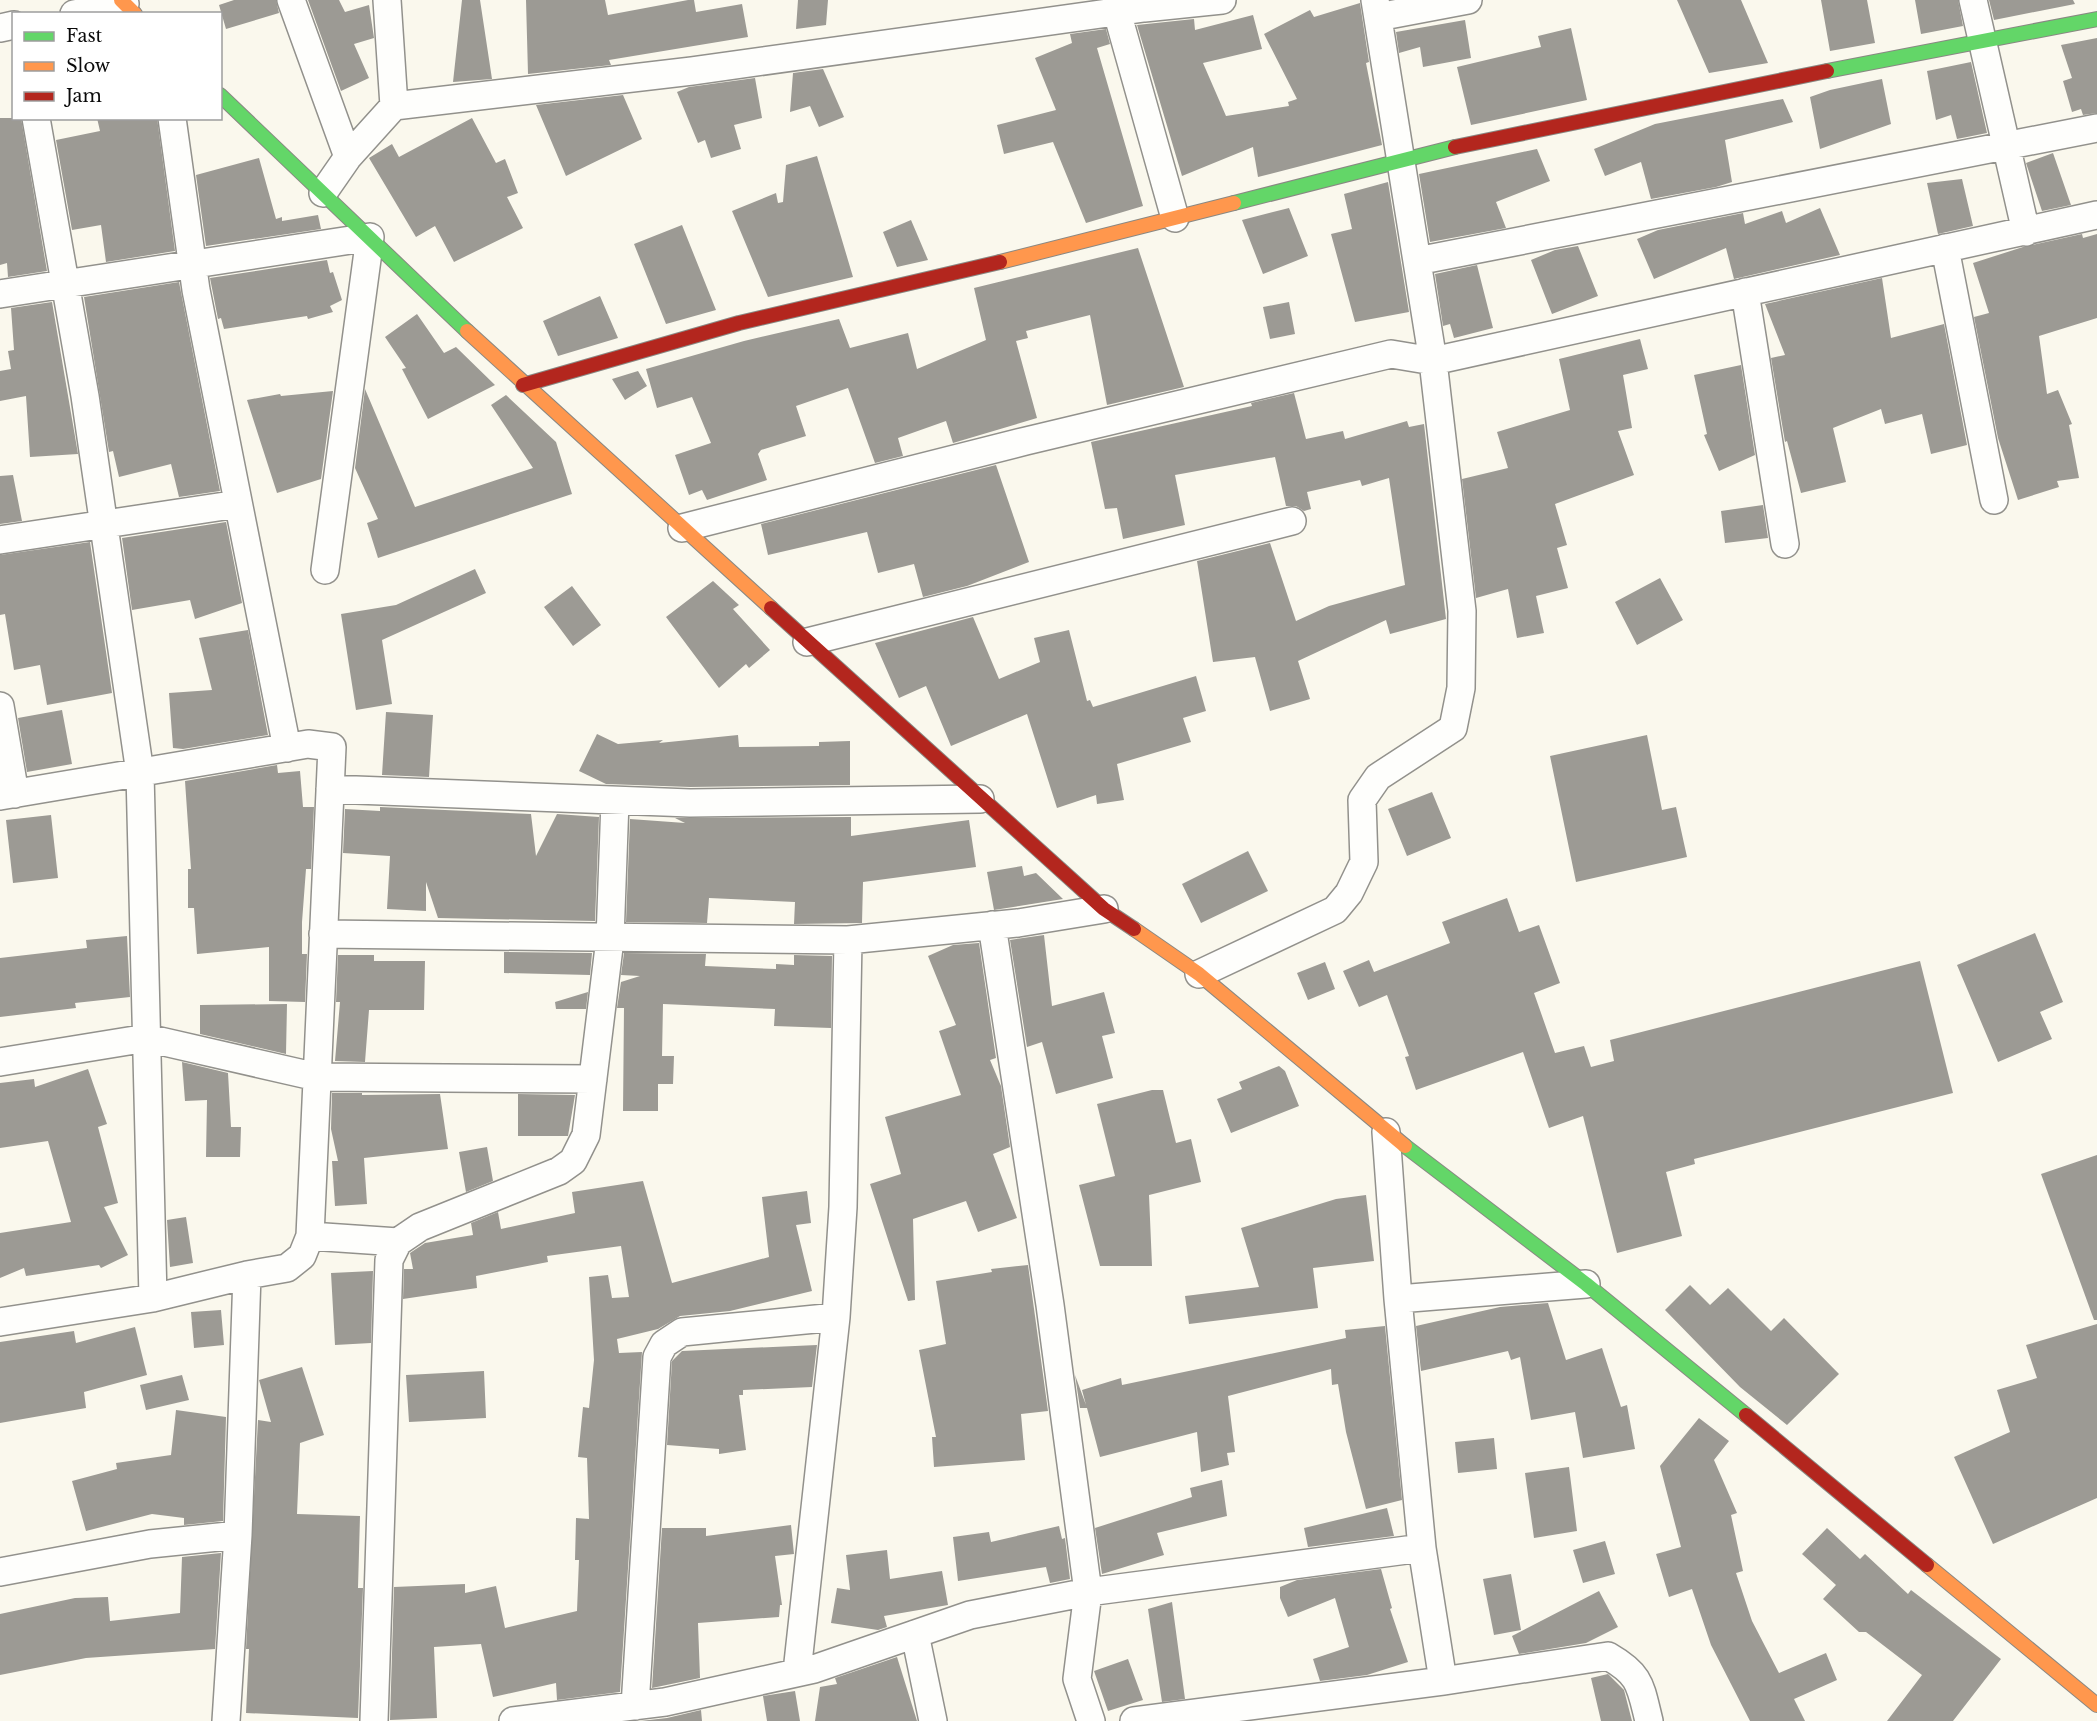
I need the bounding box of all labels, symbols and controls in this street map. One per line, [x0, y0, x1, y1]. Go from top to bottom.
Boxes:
legend [12, 12, 222, 120]
text: Fast [66, 25, 103, 47]
text: Slow [66, 55, 111, 77]
text: Jam [64, 85, 102, 107]

